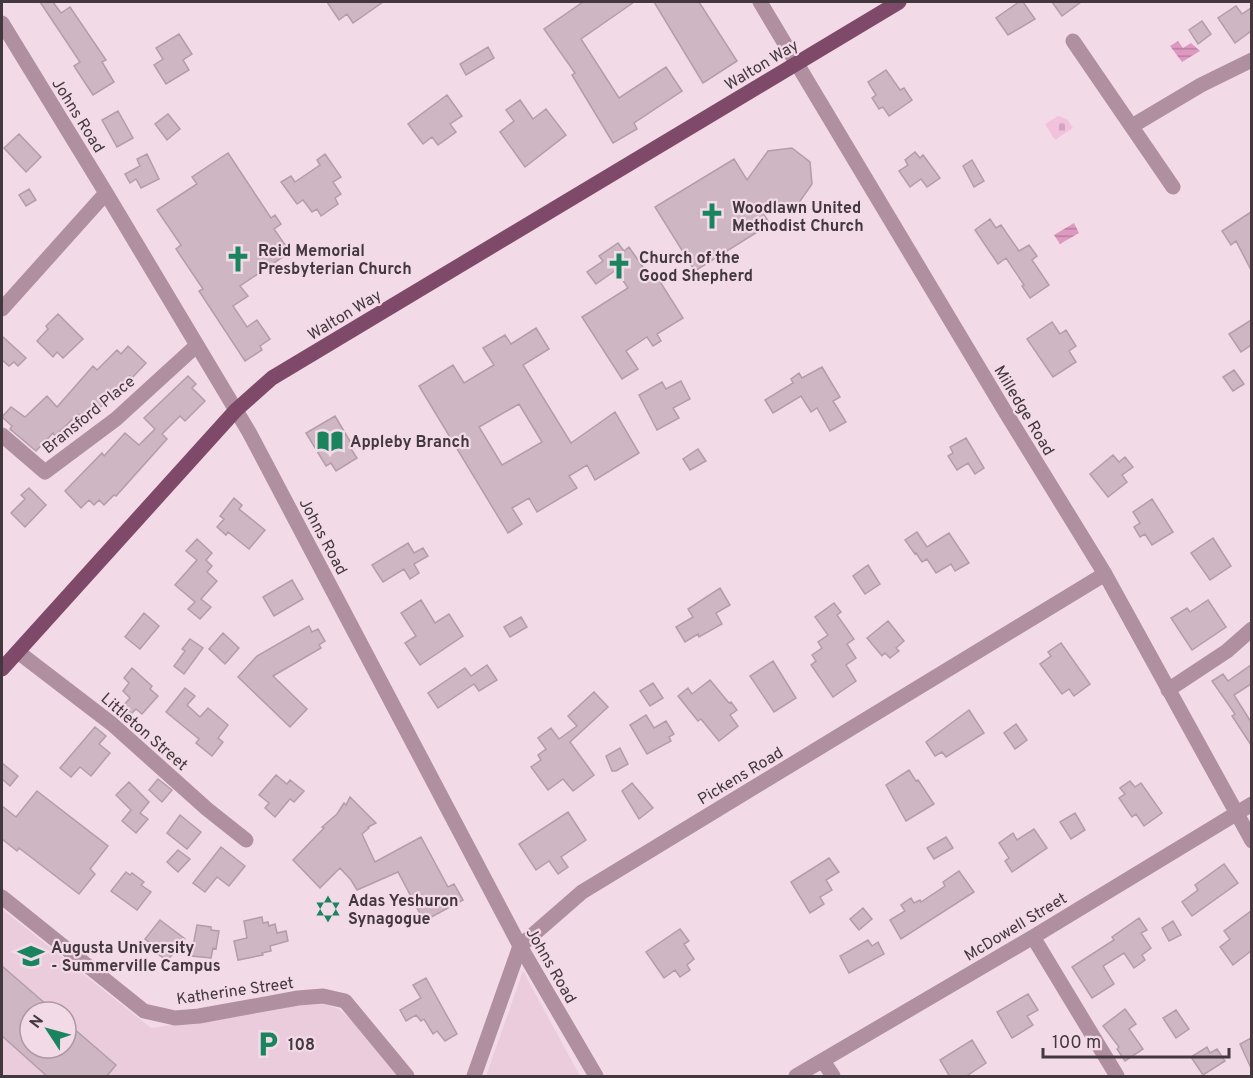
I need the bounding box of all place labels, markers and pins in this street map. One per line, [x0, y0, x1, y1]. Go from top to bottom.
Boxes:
place label: Woodlawn United Methodist Church [732, 199, 864, 237]
church icon: Woodlawn United Methodist Church [697, 201, 727, 231]
place label: Reid Memorial Presbyterian Church [258, 242, 412, 280]
church icon: Reid Memorial Presbyterian Church [223, 244, 253, 274]
place label: Church of the Good Shepherd [639, 249, 753, 287]
church icon: Church of the Good Shepherd [604, 251, 634, 281]
library icon: Appleby Branch [315, 426, 345, 456]
place label: Appleby Branch [350, 433, 470, 453]
place label: Adas Yeshuron Synagogue [348, 892, 458, 930]
synagogue icon: Adas Yeshuron Synagogue [313, 894, 343, 924]
place label: Augusta University - Summerville Campus [51, 939, 221, 977]
school or university icon: Augusta University - Summerville Campus [16, 941, 46, 971]
parking icon: 108 [253, 1029, 283, 1059]
place label: 108 [288, 1036, 315, 1056]

